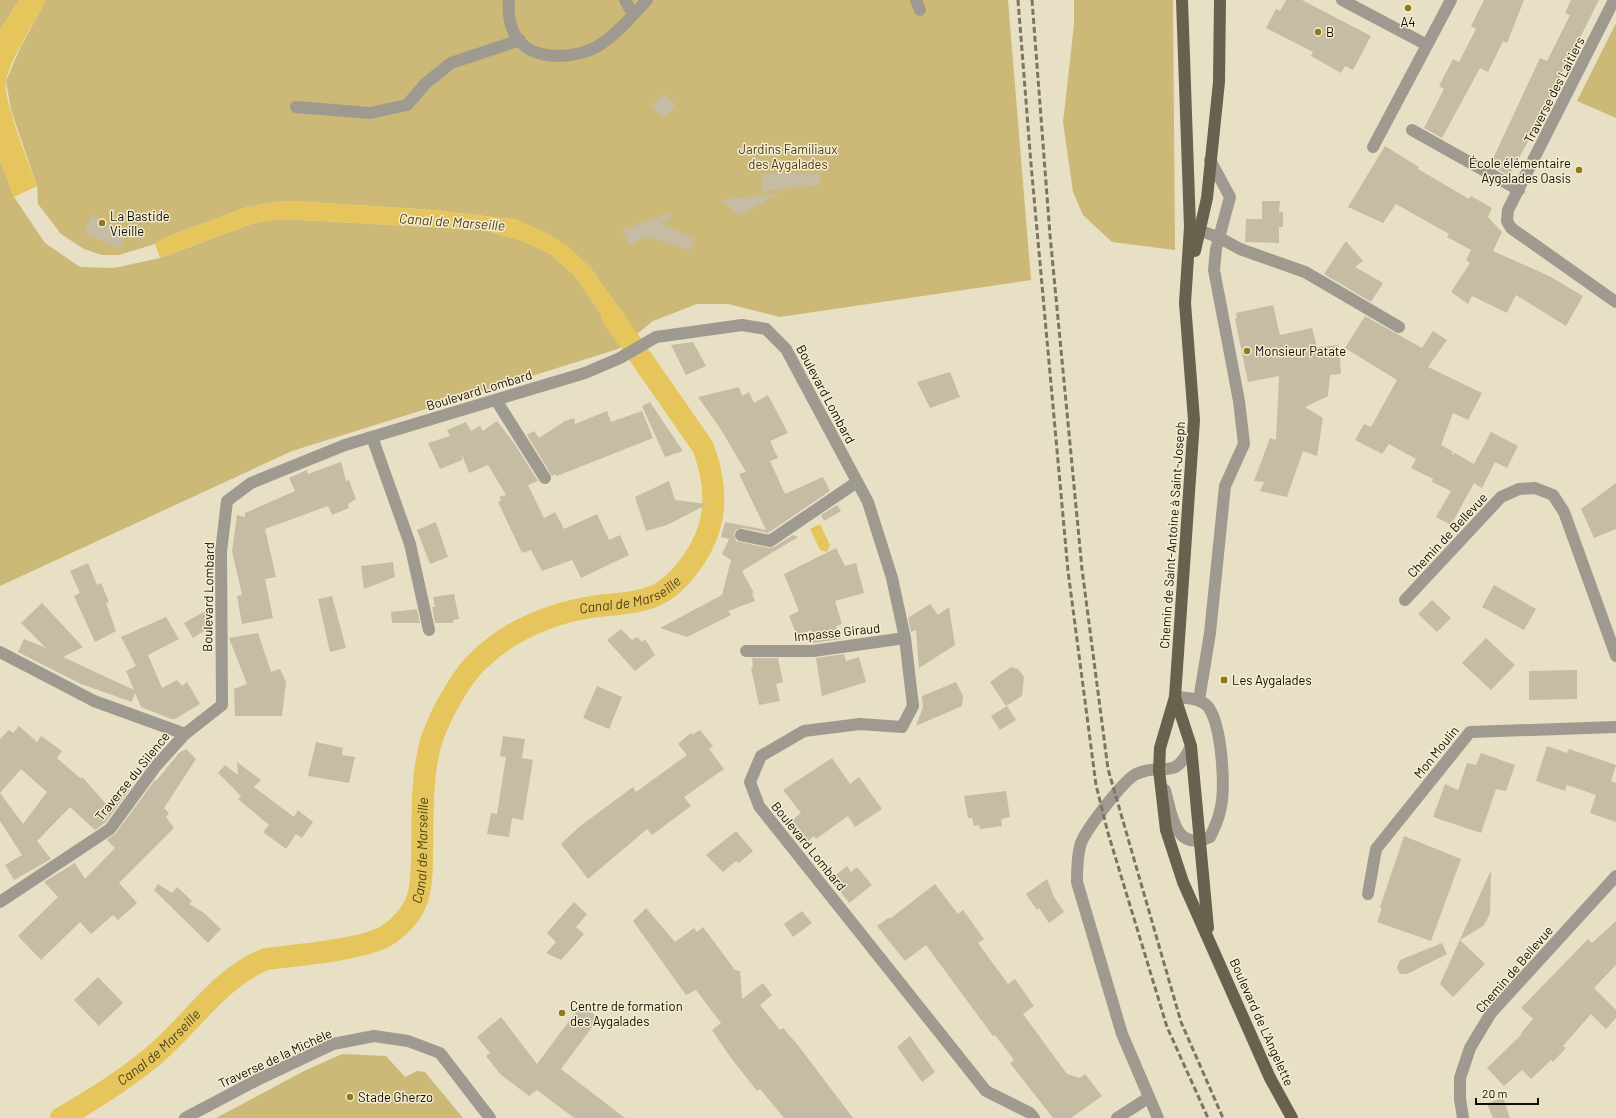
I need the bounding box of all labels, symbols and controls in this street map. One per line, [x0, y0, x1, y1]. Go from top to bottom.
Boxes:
marker: A4 [1403, 3, 1413, 13]
place label: A4 [1400, 14, 1416, 30]
place label: B [1326, 24, 1334, 40]
marker: B [1313, 27, 1323, 37]
street label: Traverse des Laitiers [1520, 34, 1588, 146]
park label: Jardins Familiaux des Aygalades [739, 141, 837, 172]
place label: École élémentaire Aygalades Oasis [1469, 155, 1571, 186]
marker: École élémentaire Aygalades Oasis [1574, 165, 1584, 175]
place label: La Bastide Vieille [110, 208, 170, 239]
water label: Canal de Marseille [398, 209, 506, 234]
marker: La Bastide Vieille [97, 218, 107, 228]
street label: Boulevard Lombard [793, 342, 859, 446]
place label: Monsieur Patate [1255, 343, 1346, 359]
marker: Monsieur Patate [1242, 346, 1252, 356]
street label: Boulevard Lombard [424, 366, 534, 414]
street label: Chemin de Saint-Antoine à Saint-Joseph [1156, 421, 1188, 649]
street label: Chemin de Bellevue [1404, 489, 1490, 581]
street label: Boulevard Lombard [199, 542, 217, 652]
water label: Canal de Marseille [578, 572, 684, 617]
street label: Impasse Giraud [793, 620, 881, 644]
place label: Les Aygalades [1232, 672, 1312, 688]
marker: Les Aygalades [1219, 675, 1229, 685]
street label: Mon Moulin [1410, 723, 1462, 781]
street label: Traverse du Silence [91, 728, 173, 824]
water label: Canal de Marseille [407, 797, 431, 905]
street label: Boulevard Lombard [768, 798, 850, 894]
street label: Chemin de Bellevue [1472, 922, 1556, 1016]
street label: Boulevard de L'Angelette [1227, 956, 1297, 1088]
place label: Centre de formation des Aygalades [570, 998, 683, 1029]
water label: Canal de Marseille [113, 1005, 204, 1089]
marker: Centre de formation des Aygalades [557, 1008, 567, 1018]
street label: Traverse de la Michèle [216, 1025, 334, 1091]
scale bar [1476, 1080, 1538, 1106]
text: 20 m [1482, 1086, 1508, 1100]
place label: Stade Gherzo [358, 1089, 433, 1105]
marker: Stade Gherzo [345, 1092, 355, 1102]

